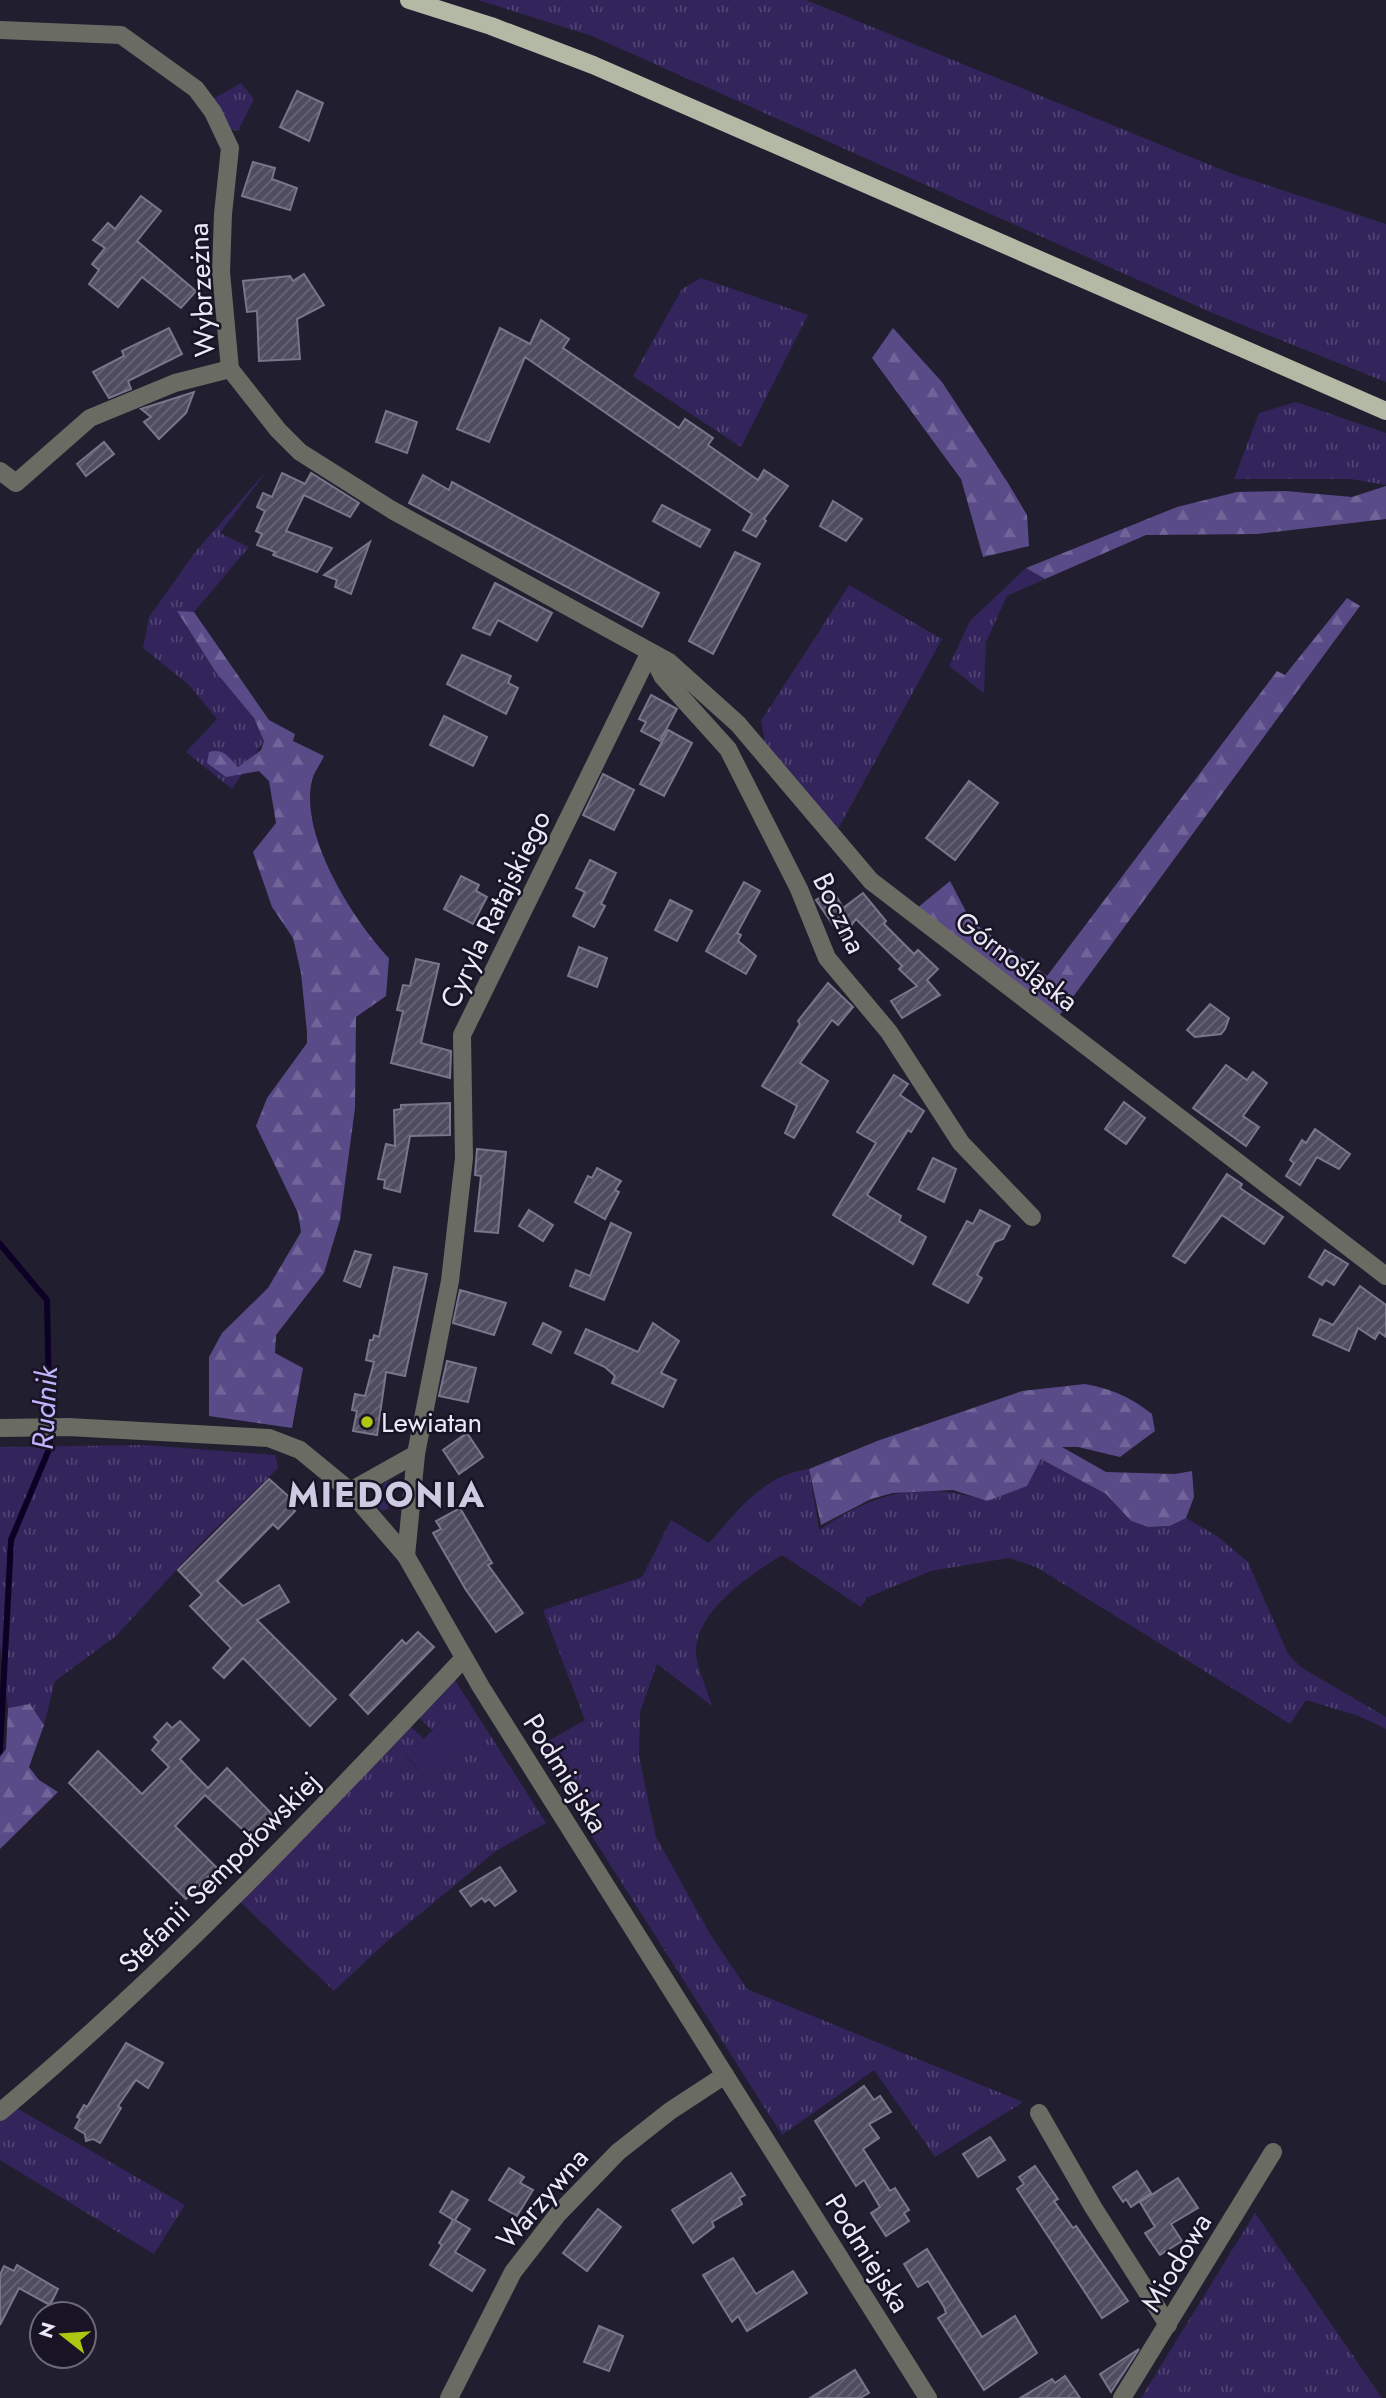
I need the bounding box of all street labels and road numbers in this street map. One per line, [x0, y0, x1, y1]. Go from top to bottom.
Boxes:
street label: Wybrzeżna [178, 222, 225, 358]
street label: Cyryla Ratajskiego [430, 803, 561, 1015]
street label: Boczna [802, 866, 877, 961]
street label: Górnośląska [946, 901, 1087, 1021]
street label: Podmiejska [513, 1706, 618, 1841]
street label: Stefanii Sempołowskiej [109, 1762, 330, 1983]
street label: Warzywna [487, 2139, 598, 2258]
street label: Podmiejska [815, 2186, 920, 2321]
street label: Miodowa [1131, 2205, 1222, 2319]

